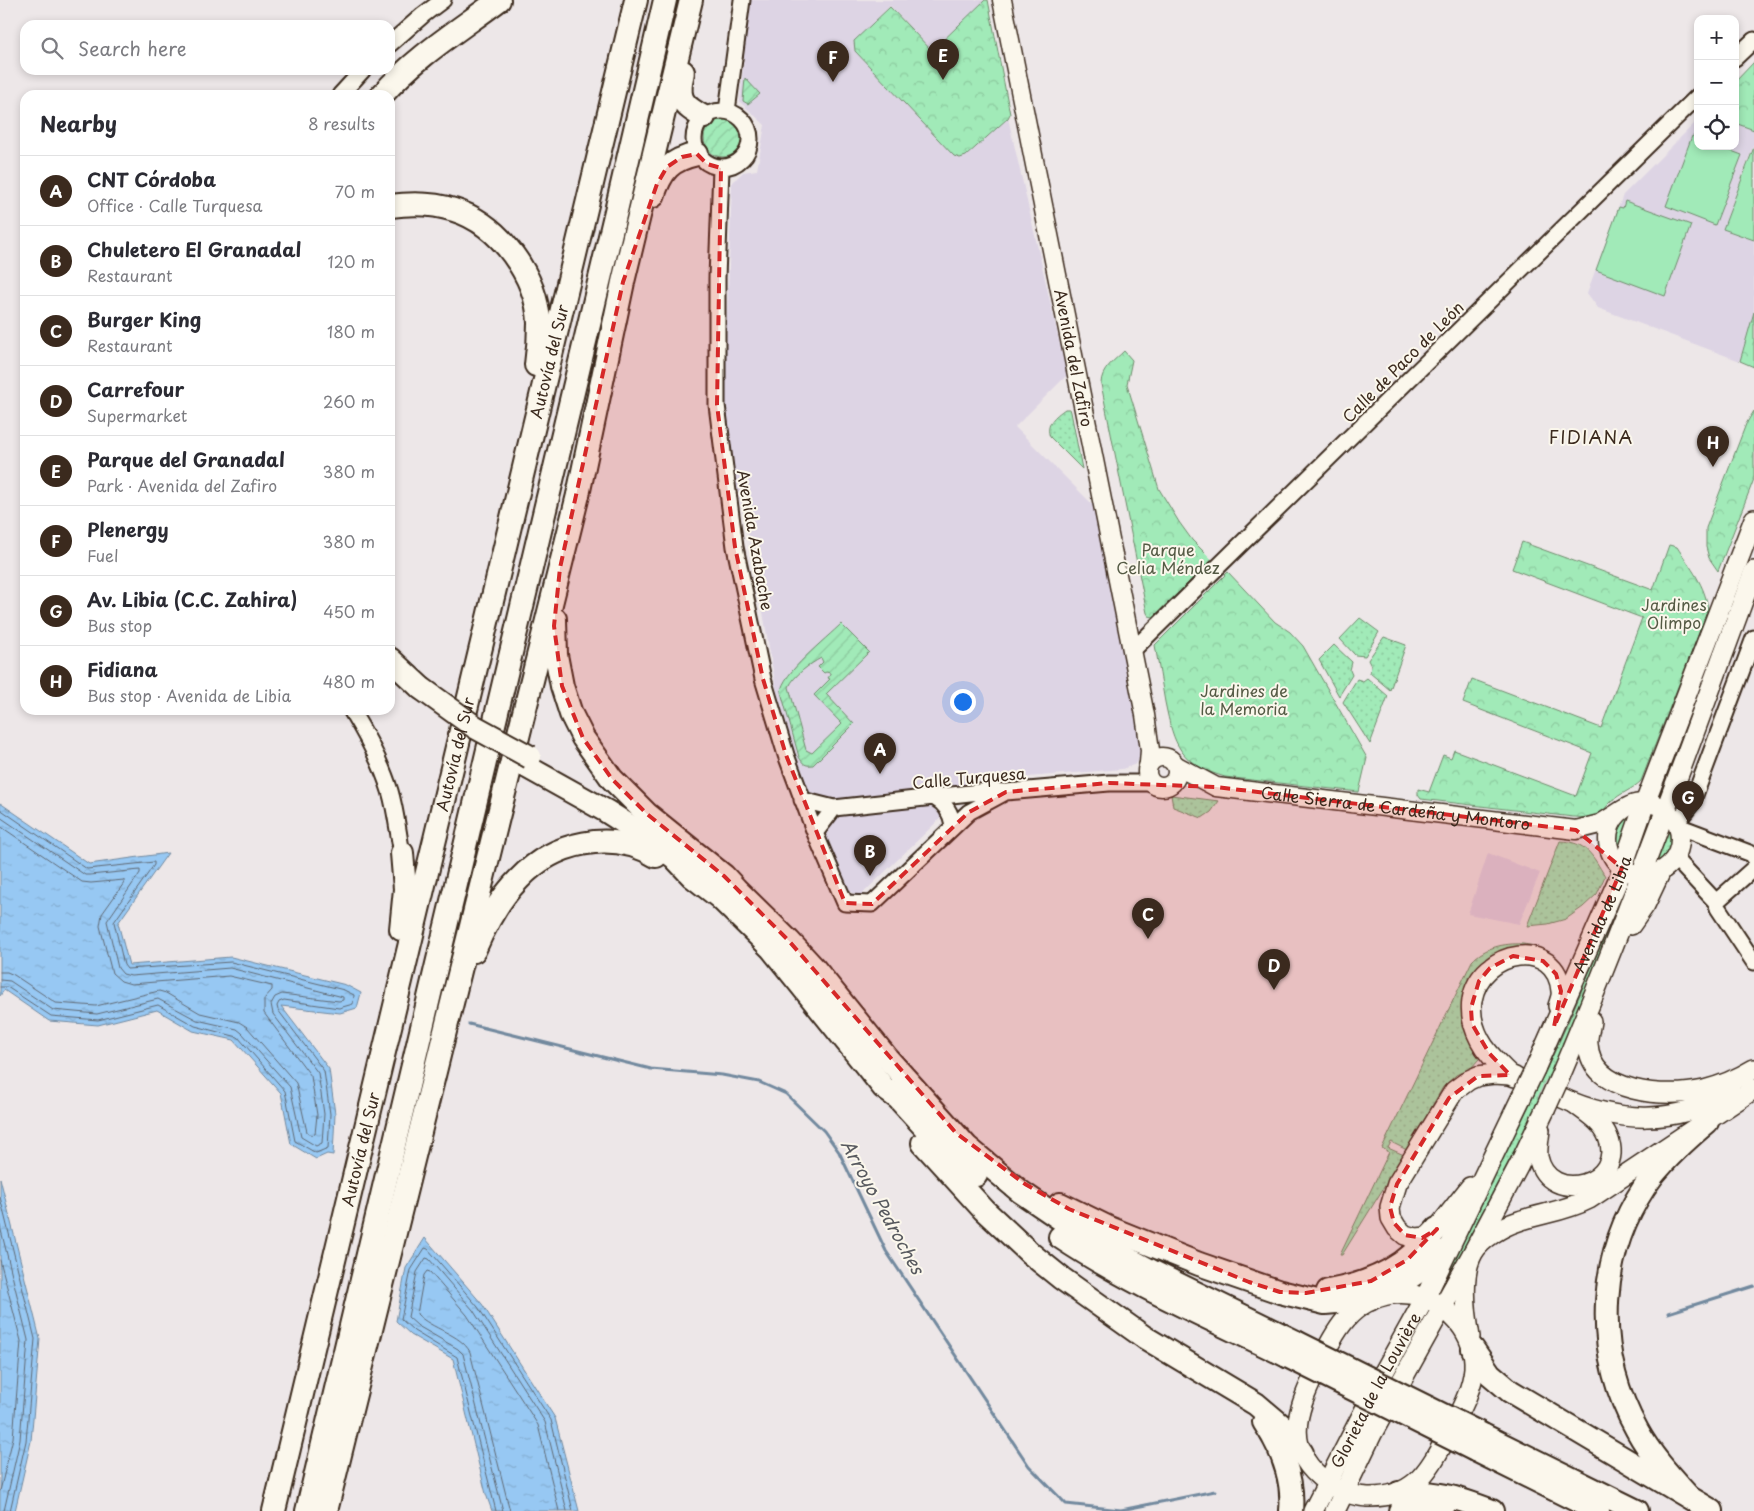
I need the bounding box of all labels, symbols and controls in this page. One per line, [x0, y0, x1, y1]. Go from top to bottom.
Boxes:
map controls [1694, 15, 1739, 150]
button: + [1694, 15, 1739, 60]
search box [20, 20, 395, 75]
icon: search [38, 34, 66, 62]
text: Search here [78, 34, 187, 62]
pin: E [927, 39, 959, 80]
pin: F [817, 41, 849, 82]
button: − [1694, 60, 1739, 105]
button: locate [1694, 105, 1739, 150]
text: Nearby [40, 107, 117, 139]
text: 8 results [308, 111, 375, 135]
text: CNT Córdoba [87, 165, 216, 193]
text: A [50, 179, 62, 203]
text: 70 m [335, 179, 375, 203]
text: Office · Calle Turquesa [87, 193, 262, 217]
text: Chuletero El Granadal [87, 235, 301, 263]
text: B [51, 249, 61, 273]
text: 120 m [328, 249, 375, 273]
text: Restaurant [87, 263, 173, 287]
street label: Avenida del Zafiro [1049, 287, 1100, 429]
street label: Calle de Paco de León [1336, 295, 1468, 427]
street label: Autovía del Sur [523, 301, 574, 421]
text: Burger King [87, 305, 201, 333]
text: C [50, 319, 62, 343]
text: 180 m [327, 319, 375, 343]
text: Restaurant [87, 333, 173, 357]
text: Carrefour [87, 375, 184, 403]
text: D [50, 389, 62, 413]
text: 260 m [323, 389, 375, 413]
text: Supermarket [87, 403, 187, 427]
district label: FIDIANA [1549, 423, 1633, 450]
pin: H [1697, 426, 1729, 467]
text: Parque del Granadal [87, 445, 285, 473]
text: E [51, 459, 61, 483]
text: 380 m [323, 459, 375, 483]
street label: Avenida Azabache [732, 468, 780, 612]
text: Park · Avenida del Zafiro [87, 473, 277, 497]
text: Plenergy [87, 515, 169, 543]
text: F [51, 529, 61, 553]
text: 380 m [323, 529, 375, 553]
park label: Parque Celia Méndez [1116, 537, 1220, 579]
text: Fuel [87, 543, 118, 567]
text: Av. Libia (C.C. Zahira) [87, 585, 297, 613]
park label: Jardines Olimpo [1641, 592, 1707, 634]
text: G [49, 599, 63, 623]
text: 450 m [323, 599, 375, 623]
text: Bus stop [87, 613, 152, 637]
text: Fidiana [87, 655, 158, 683]
text: H [50, 669, 62, 693]
text: 480 m [323, 669, 375, 693]
park label: Jardines de la Memoria [1200, 678, 1288, 720]
text: Bus stop · Avenida de Libia [87, 683, 291, 707]
your location [950, 689, 976, 715]
street label: Autovía del Sur [429, 694, 480, 814]
pin: A [864, 733, 896, 774]
street label: Calle Turquesa [911, 760, 1027, 794]
street label: Calle Sierra de Cardeña y Montoro [1260, 779, 1531, 835]
pin: G [1672, 781, 1704, 822]
pin: B [854, 835, 886, 876]
street label: Avenida de Libia [1566, 852, 1637, 976]
pin: C [1132, 898, 1164, 939]
pin: D [1258, 949, 1290, 990]
street label: Autovía del Sur [334, 1089, 385, 1209]
water label: Arroyo Pedroches [835, 1134, 932, 1280]
street label: Glorieta de la Louvière [1324, 1307, 1426, 1472]

